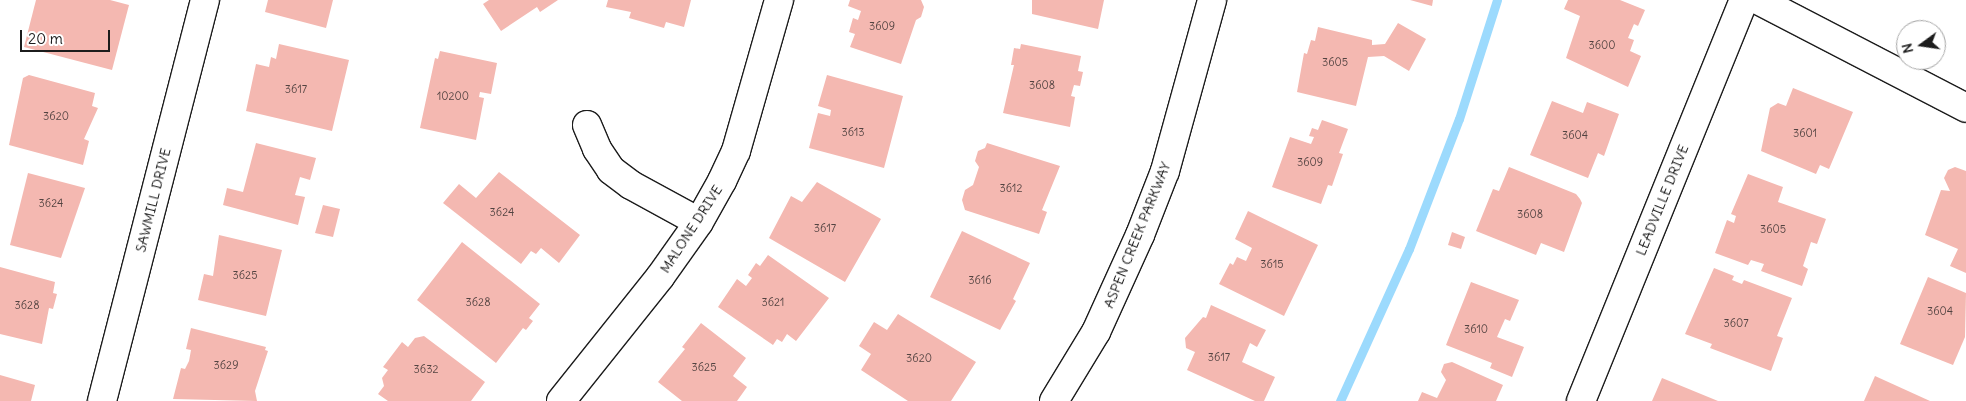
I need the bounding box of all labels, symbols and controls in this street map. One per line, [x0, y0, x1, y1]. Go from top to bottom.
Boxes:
house number: 3609 [869, 19, 895, 33]
scale bar [22, 20, 112, 52]
north arrow [1896, 20, 1946, 70]
text: 20 m [28, 29, 63, 48]
house number: 3600 [1588, 38, 1616, 52]
text: N [1898, 42, 1917, 55]
house number: 3605 [1322, 55, 1348, 69]
house number: 3608 [1029, 78, 1055, 92]
house number: 3617 [285, 82, 307, 96]
house number: 10200 [437, 89, 469, 103]
house number: 3620 [43, 109, 69, 123]
house number: 3613 [841, 125, 865, 139]
house number: 3601 [1793, 126, 1817, 140]
house number: 3604 [1562, 128, 1588, 142]
street label: LEADVILLE DRIVE [1632, 142, 1692, 258]
street label: SAWMILL DRIVE [132, 146, 174, 254]
house number: 3609 [1297, 155, 1323, 169]
street label: ASPEN CREEK PARKWAY [1100, 160, 1174, 310]
house number: 3612 [1000, 181, 1022, 195]
street label: MALONE DRIVE [656, 182, 726, 276]
house number: 3624 [39, 196, 63, 210]
house number: 3624 [490, 205, 514, 219]
house number: 3608 [1517, 207, 1543, 221]
house number: 3617 [814, 221, 836, 235]
house number: 3605 [1760, 222, 1786, 236]
house number: 3615 [1260, 257, 1284, 271]
house number: 3625 [233, 268, 257, 282]
house number: 3616 [968, 273, 992, 287]
house number: 3628 [466, 295, 490, 309]
house number: 3621 [762, 295, 784, 309]
house number: 3628 [15, 298, 39, 312]
house number: 3604 [1927, 304, 1953, 318]
house number: 3607 [1723, 316, 1749, 330]
house number: 3610 [1464, 322, 1488, 336]
house number: 3617 [1208, 350, 1230, 364]
house number: 3620 [906, 351, 932, 365]
house number: 3629 [214, 358, 238, 372]
house number: 3625 [692, 360, 716, 374]
house number: 3632 [414, 362, 438, 376]

